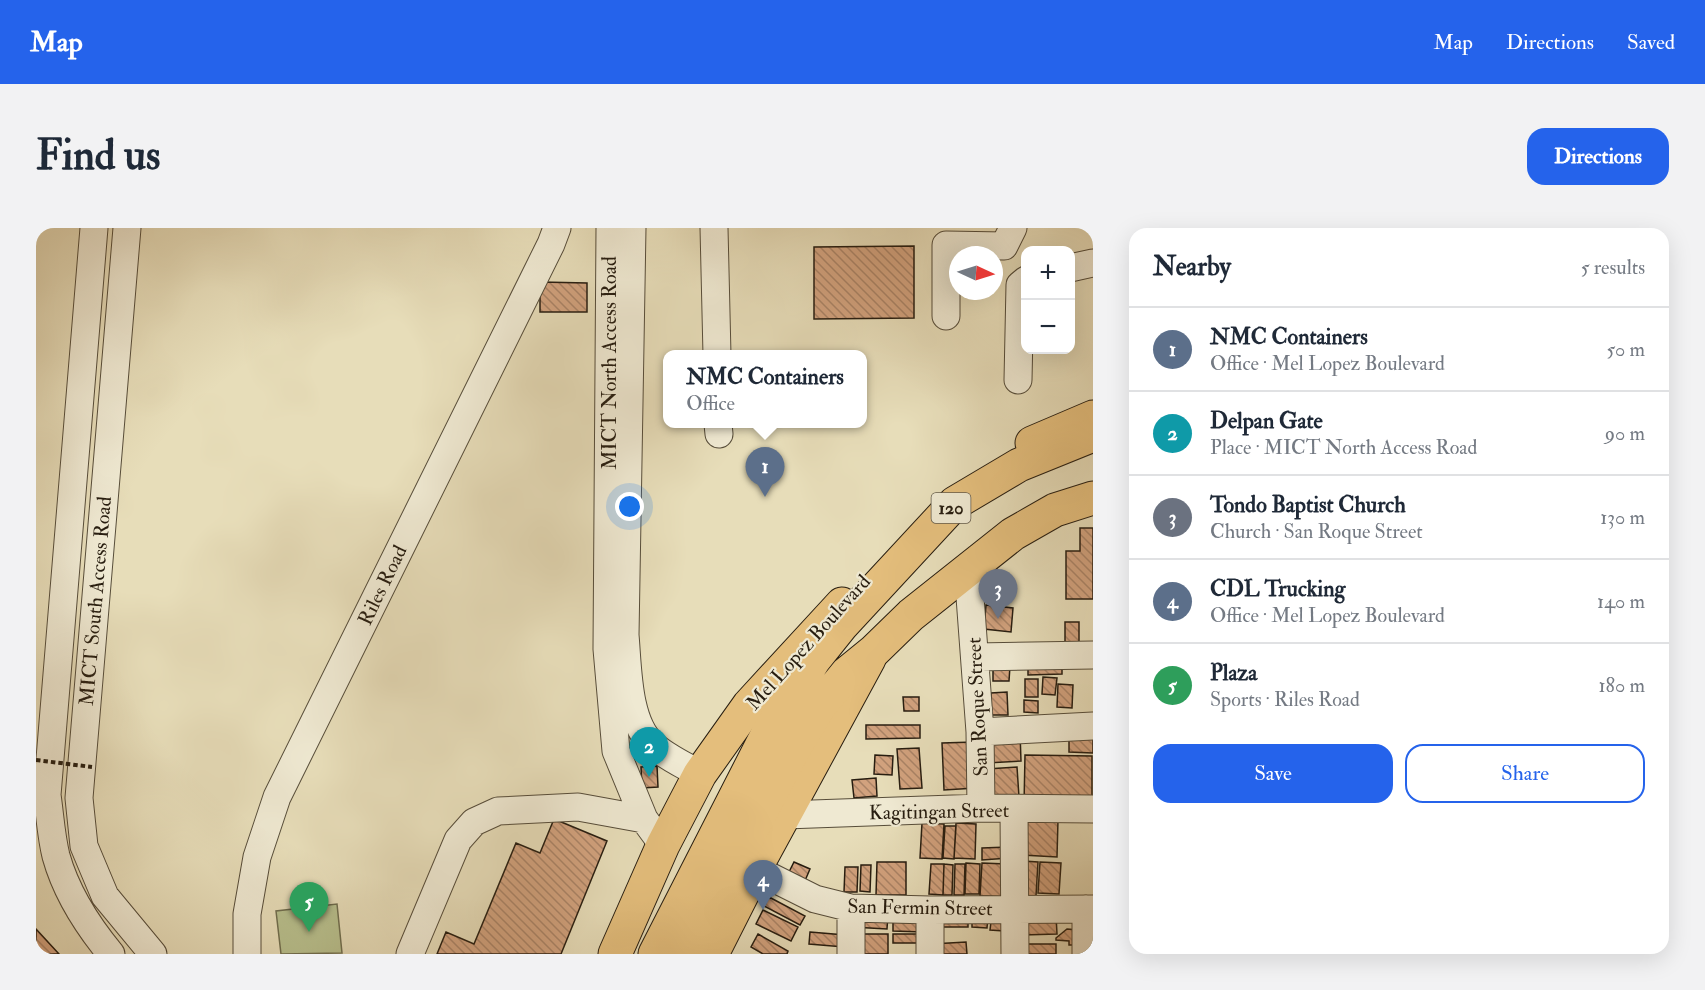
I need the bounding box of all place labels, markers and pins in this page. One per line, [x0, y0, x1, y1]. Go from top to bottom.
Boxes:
pin: 1 [746, 448, 784, 497]
pin: 3 [978, 570, 1018, 619]
pin: 2 [630, 728, 668, 777]
pin: 4 [744, 860, 782, 910]
pin: 5 [290, 882, 328, 932]

